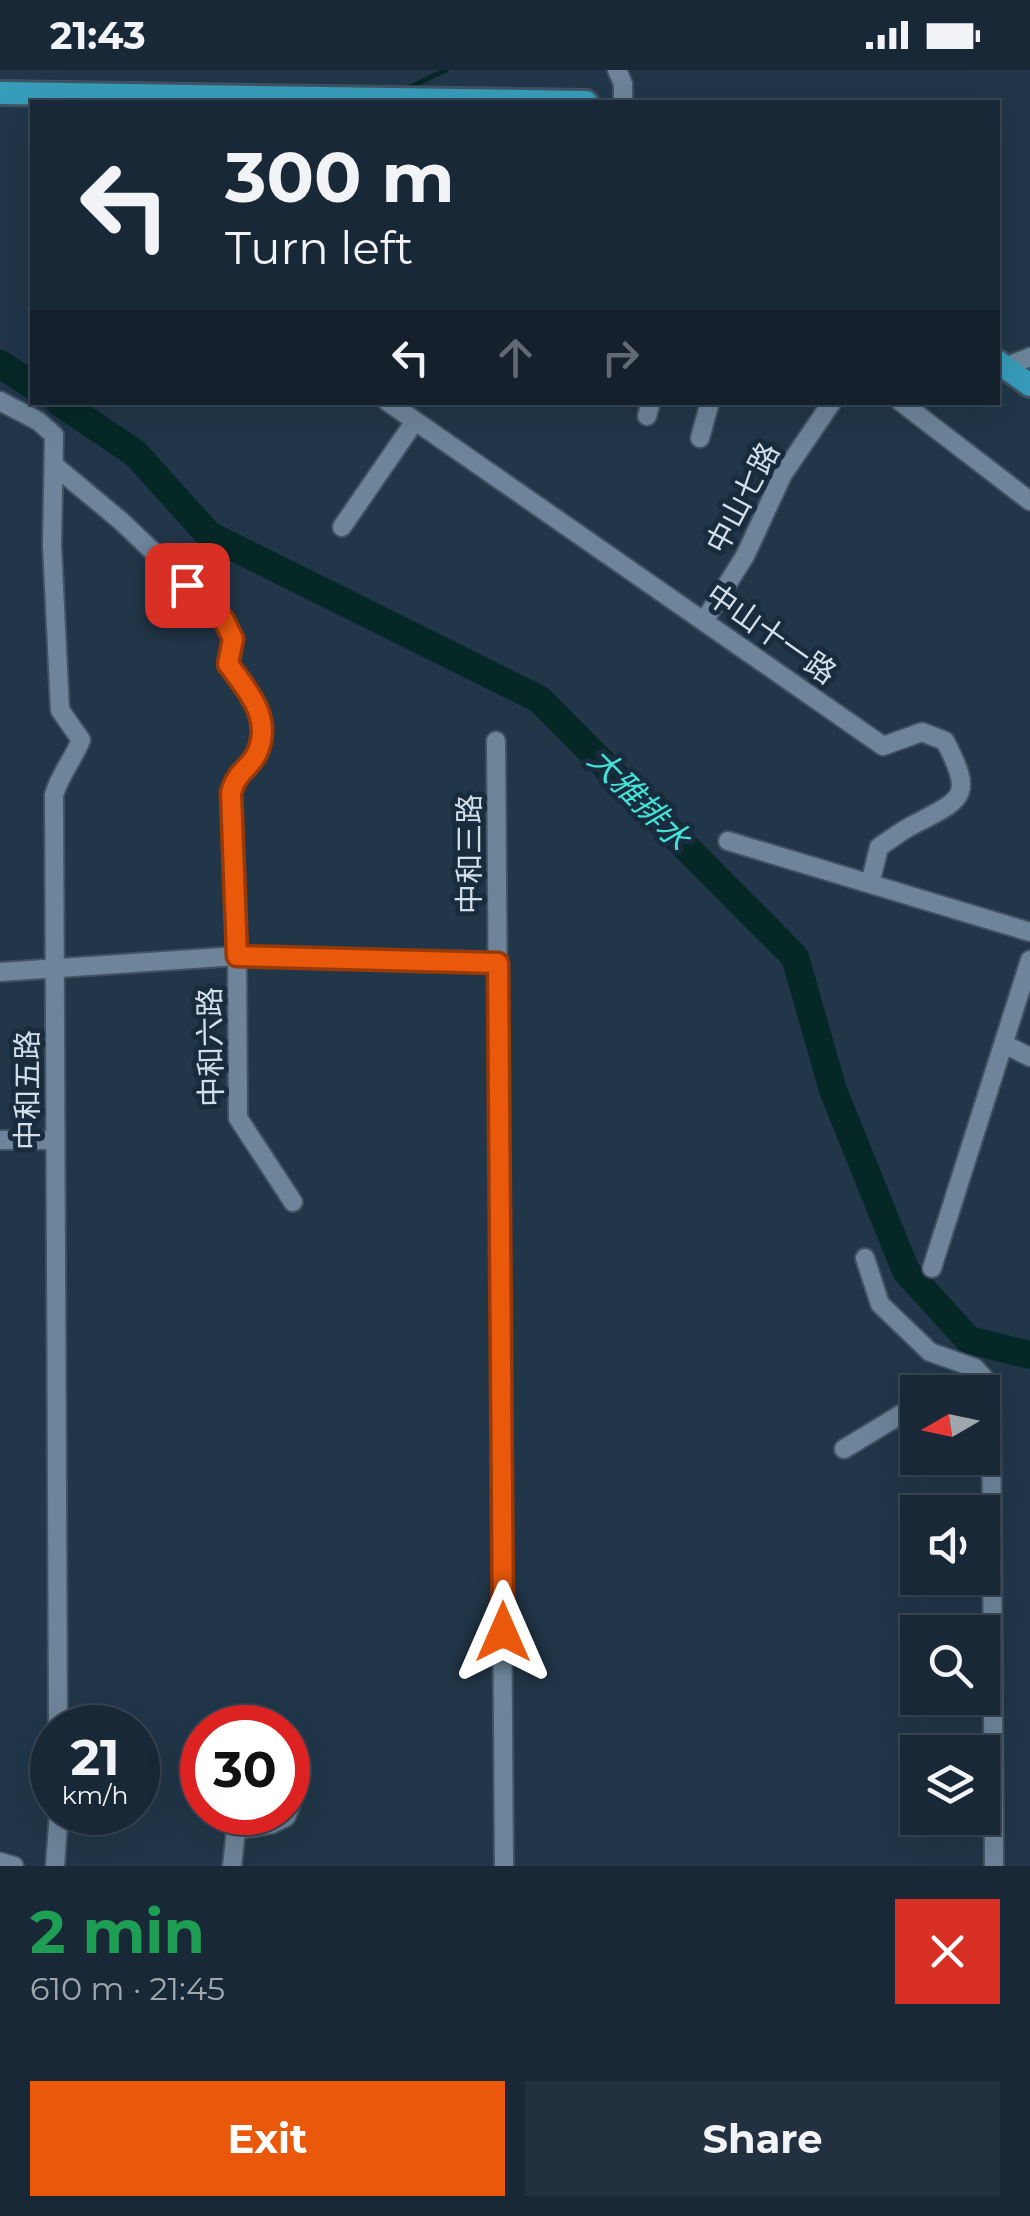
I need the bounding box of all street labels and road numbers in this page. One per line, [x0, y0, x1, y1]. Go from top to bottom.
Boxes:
street label: 中山七路 [698, 436, 787, 559]
street label: 中山十一路 [699, 575, 843, 692]
street label: 中和三路 [451, 794, 488, 914]
street label: 中和六路 [191, 987, 230, 1107]
street label: 中和五路 [9, 1030, 46, 1150]

